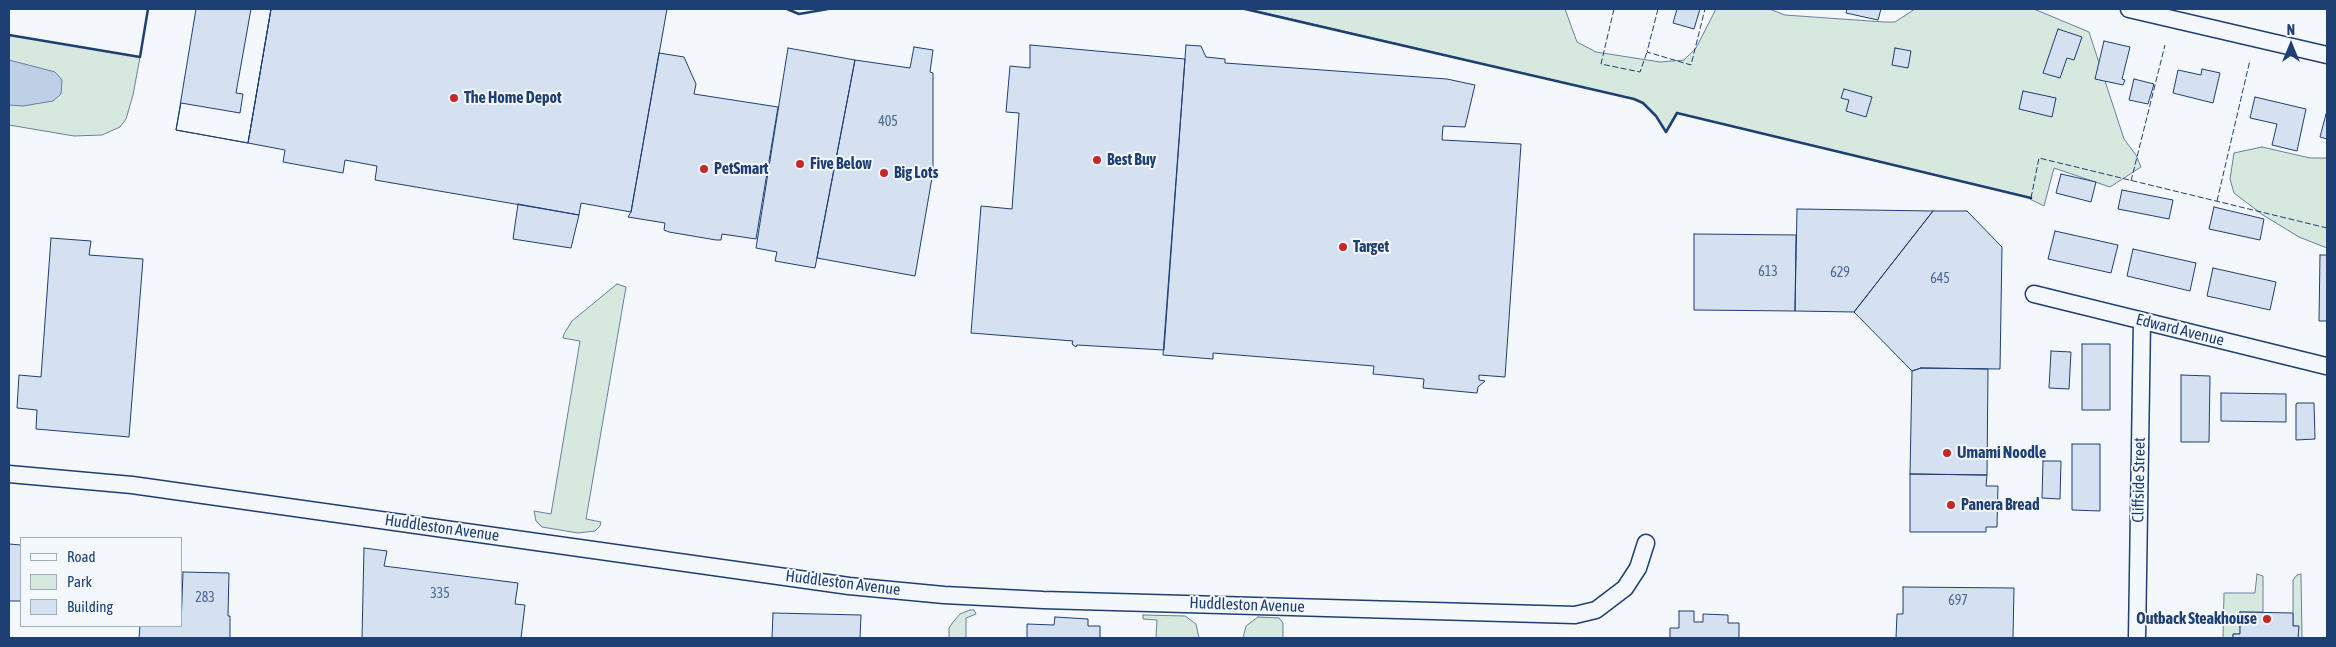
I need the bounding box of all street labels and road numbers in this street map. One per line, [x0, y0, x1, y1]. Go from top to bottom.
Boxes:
street label: Edward Avenue [2134, 310, 2226, 350]
street label: Cliffside Street [2129, 437, 2149, 523]
street label: Huddleston Avenue [384, 510, 500, 546]
street label: Huddleston Avenue [785, 566, 901, 600]
street label: Huddleston Avenue [1189, 593, 1305, 617]

